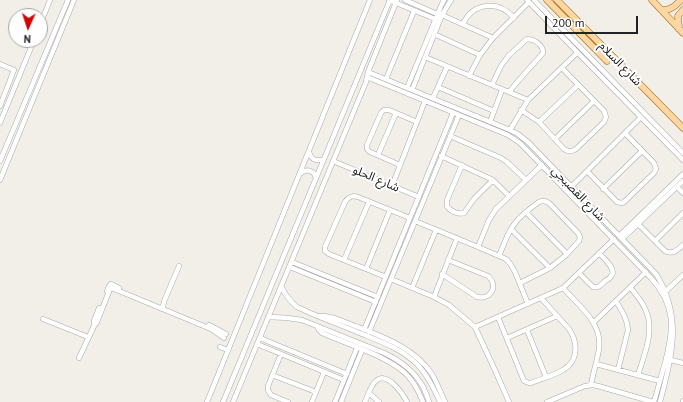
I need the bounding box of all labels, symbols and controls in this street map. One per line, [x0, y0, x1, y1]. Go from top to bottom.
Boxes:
north arrow [8, 8, 48, 48]
scale bar [547, 8, 640, 34]
text: 200 m [552, 15, 585, 30]
text: N [23, 32, 31, 46]
street label: شارع السلام [595, 39, 645, 89]
street label: شارع الحلو [350, 163, 402, 195]
street label: شارع القصبجي [548, 164, 608, 224]

